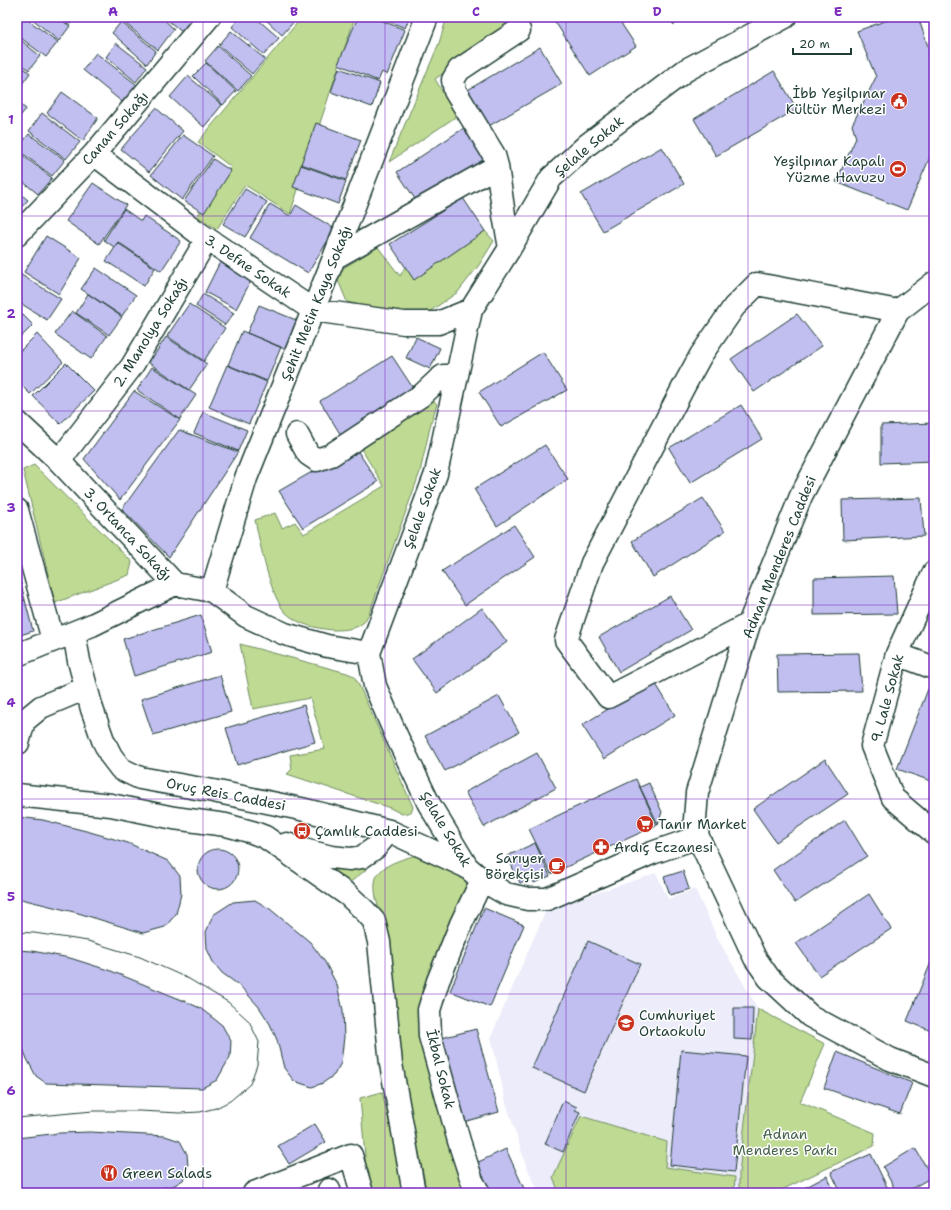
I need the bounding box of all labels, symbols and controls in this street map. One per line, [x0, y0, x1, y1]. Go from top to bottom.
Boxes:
text: A [108, 3, 118, 20]
text: B [290, 3, 298, 20]
text: C [472, 3, 480, 20]
text: D [652, 3, 662, 20]
text: E [834, 3, 843, 20]
scale bar [793, 30, 851, 56]
text: 20 m [799, 36, 830, 52]
place label: İbb Yeşilpınar Kültür Merkezi [786, 84, 886, 118]
street label: Canan Sokağı [78, 87, 152, 169]
public building icon: İbb Yeşilpınar Kültür Merkezi [889, 91, 909, 111]
text: 1 [8, 111, 14, 128]
street label: Şelale Sokak [551, 112, 627, 180]
place label: Yeşilpınar Kapalı Yüzme Havuzu [774, 152, 885, 186]
sports icon: Yeşilpınar Kapalı Yüzme Havuzu [888, 159, 908, 179]
street label: Şehit Metin Kaya Sokağı [277, 223, 355, 383]
street label: 3. Defne Sokak [201, 230, 295, 302]
street label: 2. Manolya Sokağı [109, 274, 191, 390]
text: 2 [6, 305, 16, 322]
street label: Şelale Sokak [399, 465, 445, 551]
street label: Adnan Menderes Caddesi [738, 473, 820, 641]
street label: 3. Ortanca Sokağı [80, 483, 176, 585]
text: 3 [6, 499, 16, 516]
street label: 9. Lale Sokak [867, 652, 907, 744]
text: 4 [6, 694, 16, 711]
street label: Oruç Reis Caddesi [165, 774, 287, 814]
street label: Şelale Sokak [416, 788, 476, 870]
supermarket icon: Tanır Market [635, 814, 655, 834]
place label: Tanır Market [658, 815, 747, 833]
bus stop icon: Çamlık Caddesi [292, 821, 312, 841]
place label: Çamlık Caddesi [315, 822, 418, 840]
pharmacy icon: Ardıç Eczanesi [591, 837, 611, 857]
place label: Ardıç Eczanesi [614, 838, 713, 856]
place label: Sarıyer Börekçisi [485, 849, 544, 883]
cafe icon: Sarıyer Börekçisi [547, 856, 567, 876]
text: 5 [7, 888, 15, 905]
place label: Cumhuriyet Ortaokulu [639, 1006, 716, 1040]
school or university icon: Cumhuriyet Ortaokulu [616, 1013, 636, 1033]
street label: İkbal Sokak [422, 1027, 460, 1111]
text: 6 [6, 1082, 16, 1099]
park label: Adnan Menderes Parkı [732, 1125, 838, 1159]
restaurant icon: Green Salads [99, 1163, 119, 1183]
place label: Green Salads [122, 1164, 212, 1182]

